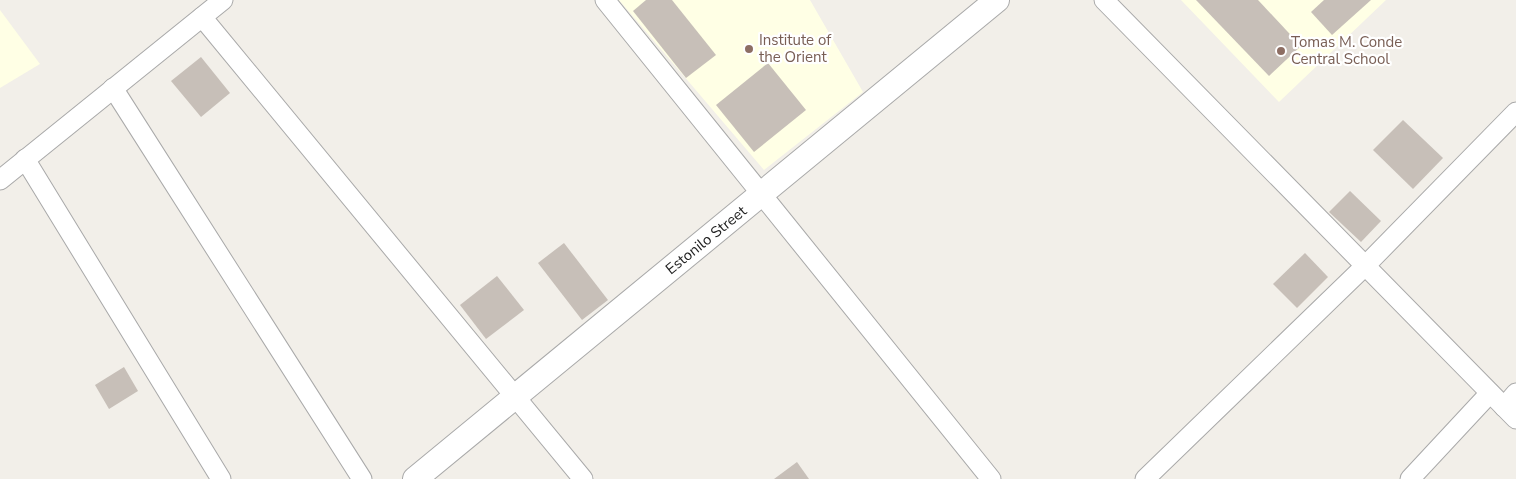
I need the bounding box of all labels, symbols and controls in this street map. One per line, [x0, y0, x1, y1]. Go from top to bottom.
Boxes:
place label: Institute of the Orient [759, 30, 832, 67]
place label: Tomas M. Conde Central School [1291, 32, 1402, 69]
marker: Institute of the Orient [743, 43, 755, 55]
marker: Tomas M. Conde Central School [1275, 45, 1287, 57]
street label: Estonilo Street [661, 201, 751, 279]

